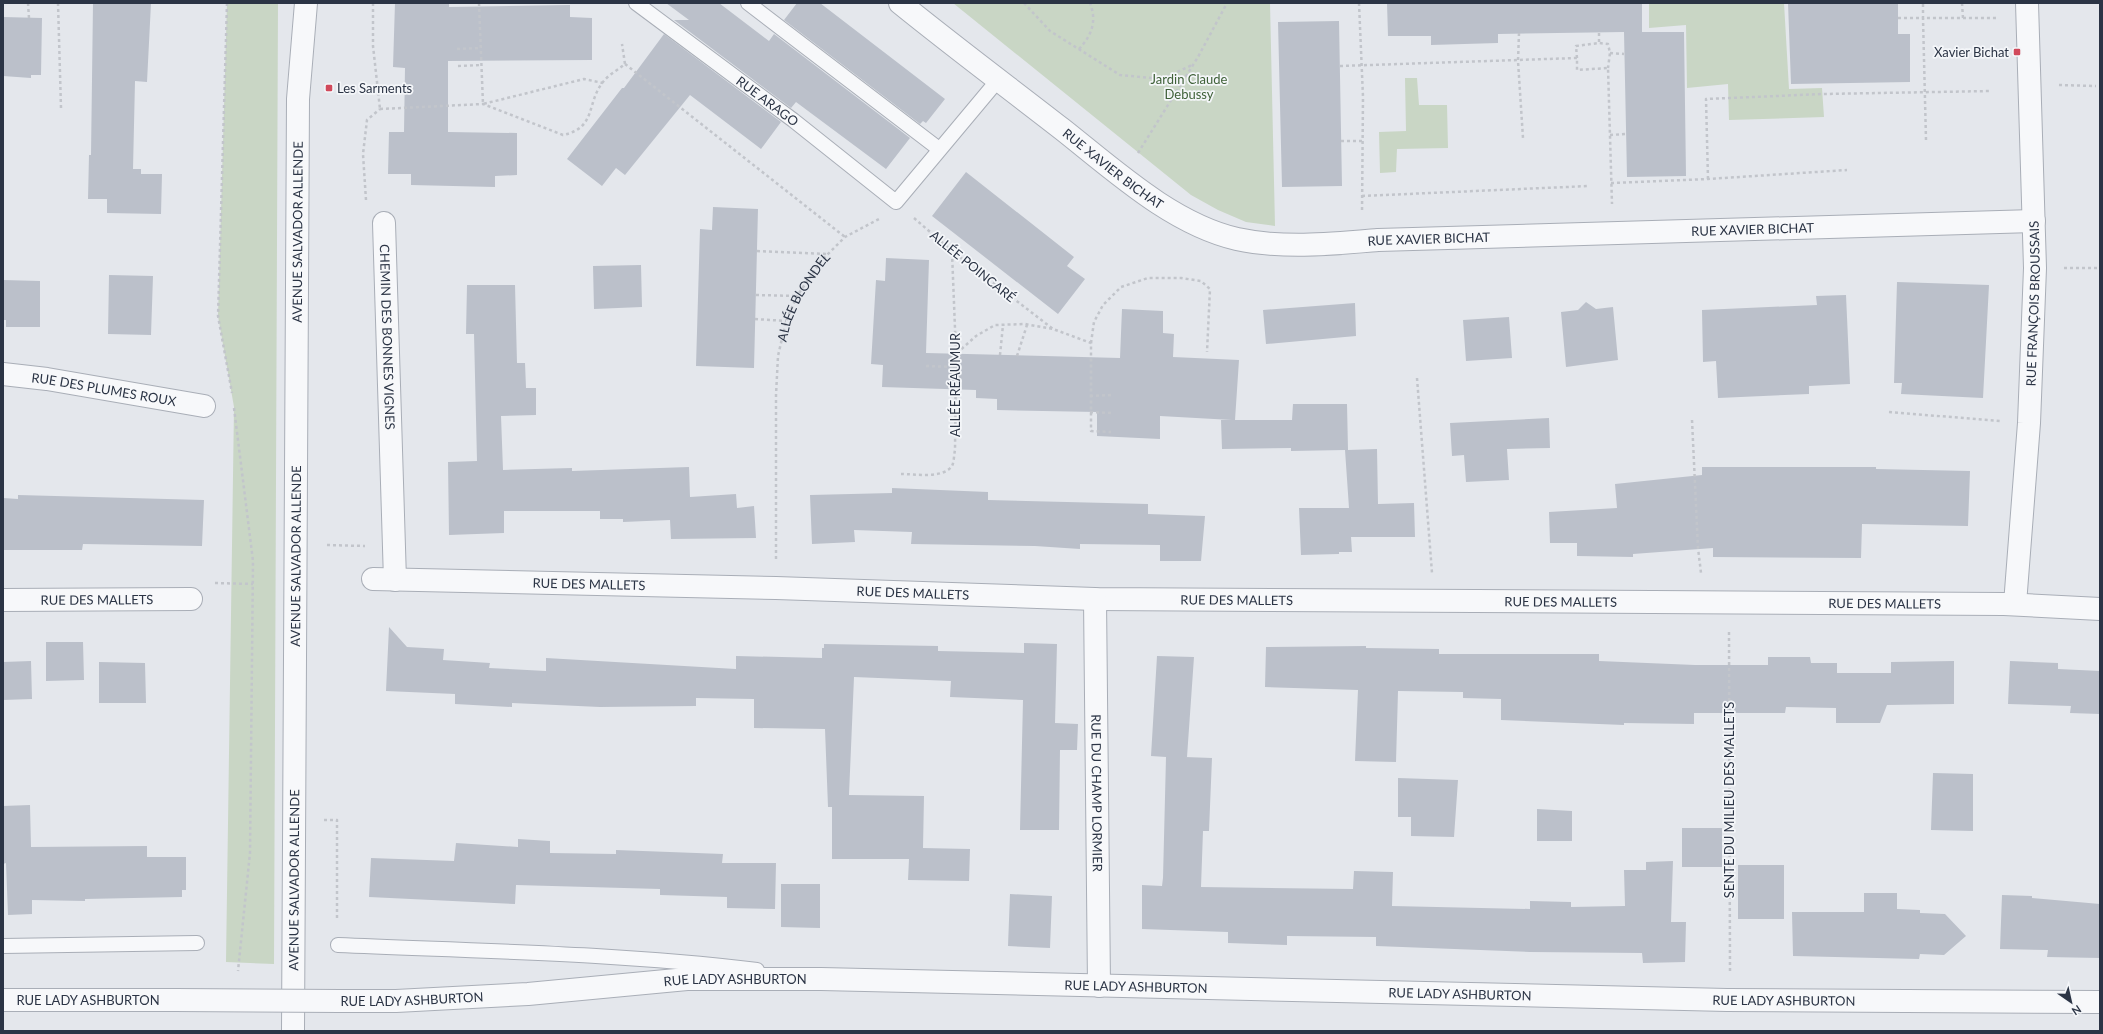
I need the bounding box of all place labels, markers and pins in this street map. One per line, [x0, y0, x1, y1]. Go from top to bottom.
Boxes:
place label: Xavier Bichat [1934, 44, 2009, 60]
marker: Xavier Bichat [2012, 47, 2022, 57]
place label: Les Sarments [337, 80, 413, 96]
marker: Les Sarments [324, 83, 334, 93]

